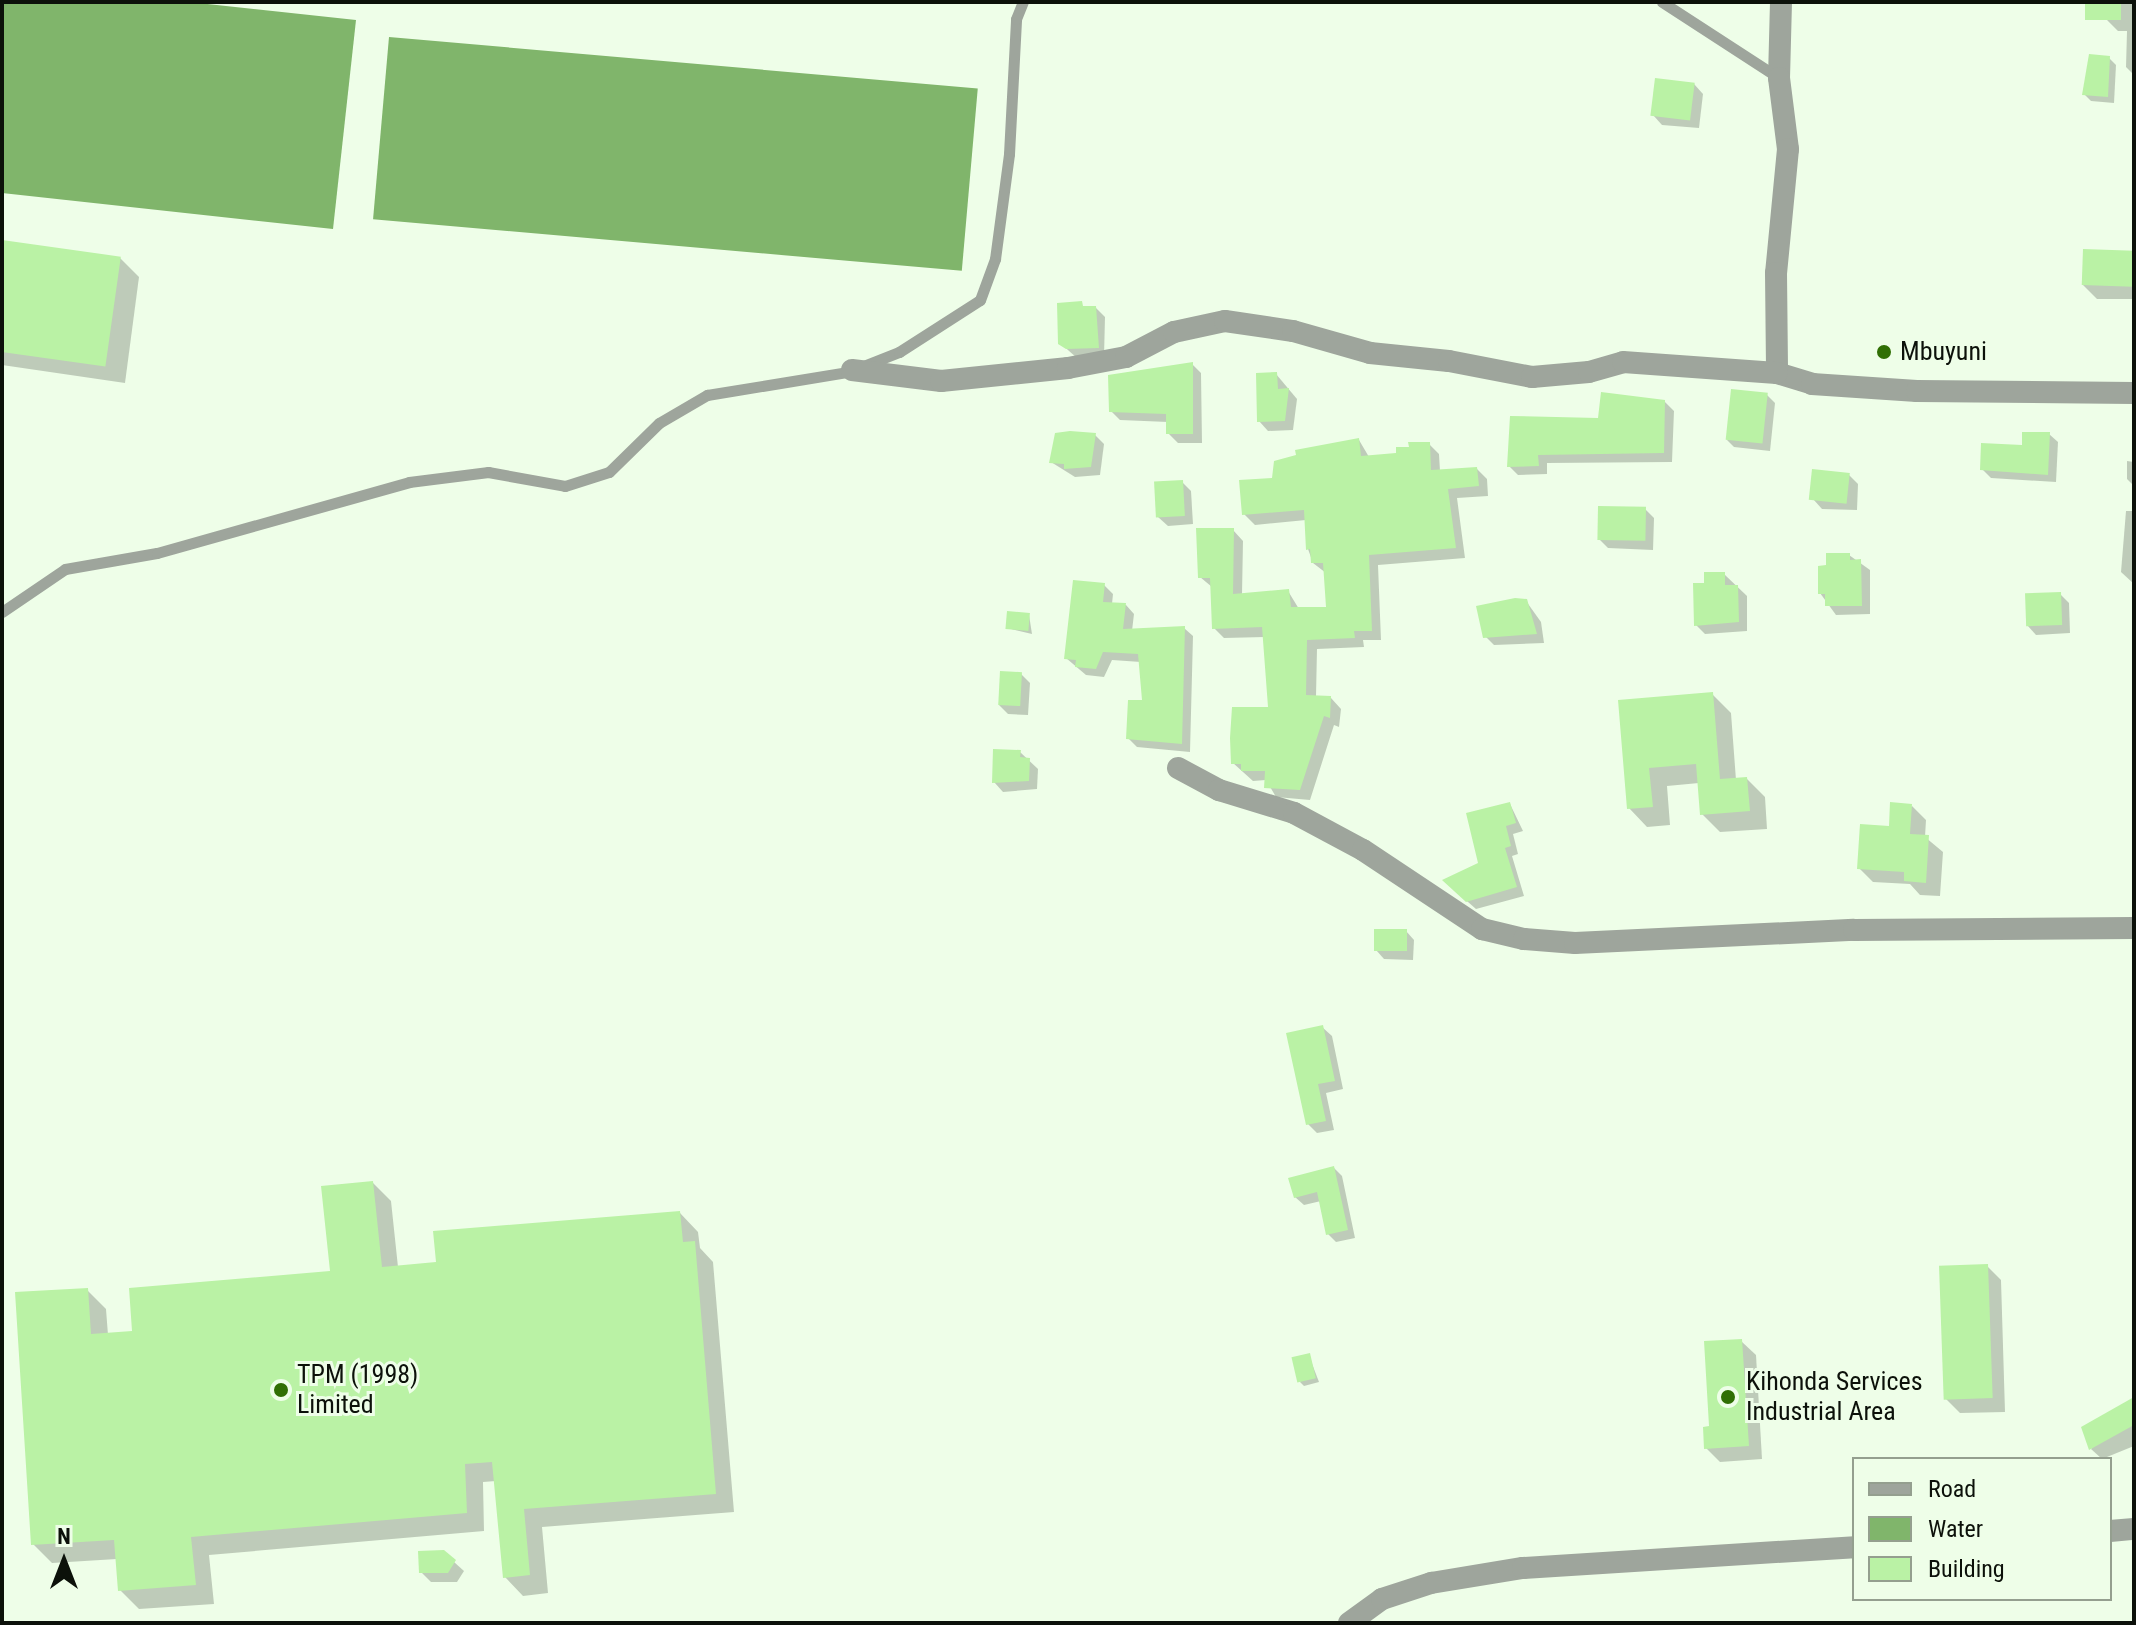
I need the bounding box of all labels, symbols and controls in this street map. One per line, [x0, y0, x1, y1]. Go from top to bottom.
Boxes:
place label: Mbuyuni [1900, 336, 1987, 368]
marker: Mbuyuni [1875, 343, 1893, 361]
place label: TPM (1998) Limited [297, 1359, 418, 1420]
place label: Kihonda Services Industrial Area [1746, 1366, 1923, 1428]
marker: TPM (1998) Limited [272, 1381, 290, 1399]
marker: Kihonda Services Industrial Area [1717, 1386, 1739, 1408]
legend [1852, 1457, 2112, 1601]
text: Road [1928, 1475, 1976, 1503]
text: Water [1928, 1515, 1983, 1543]
north arrow [24, 1521, 104, 1601]
text: N [57, 1524, 71, 1549]
text: Building [1928, 1555, 2005, 1583]

